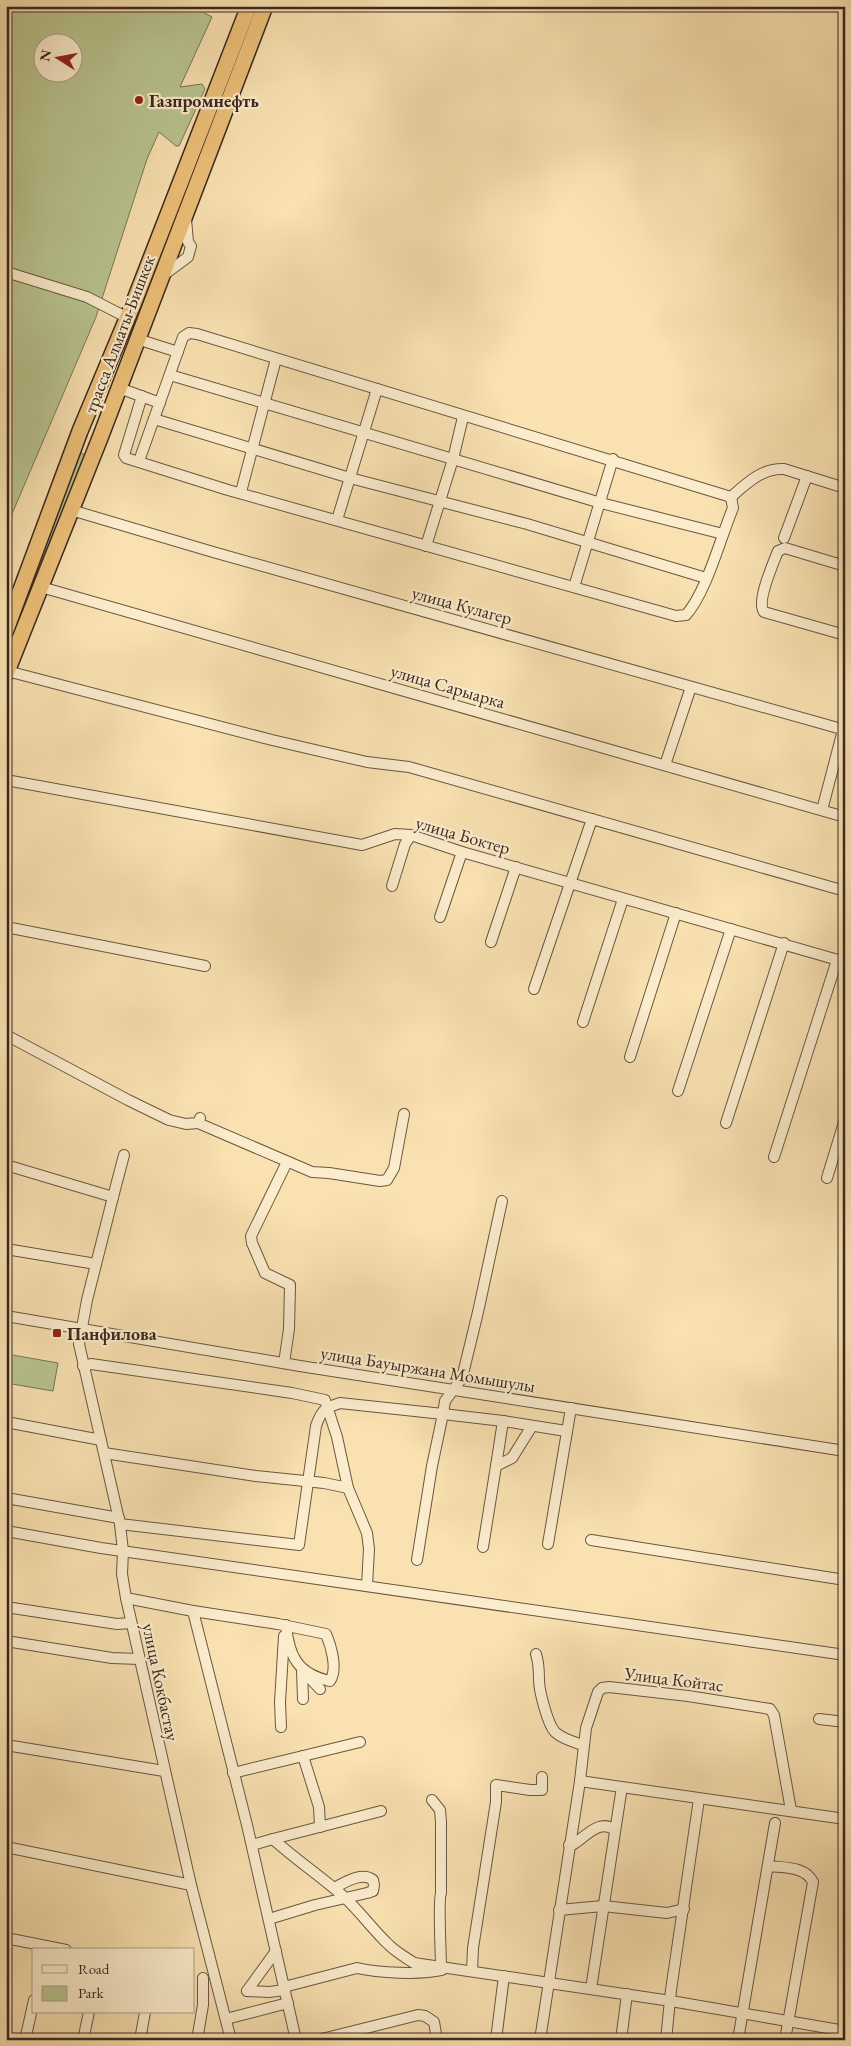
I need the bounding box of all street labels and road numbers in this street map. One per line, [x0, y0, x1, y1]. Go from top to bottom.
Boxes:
street label: трасса Алматы-Бишкек [78, 251, 160, 416]
street label: улица Кулагер [409, 581, 515, 629]
street label: улица Сарыарка [388, 659, 509, 714]
street label: улица Боктер [413, 811, 513, 859]
street label: улица Бауыржана Момышулы [319, 1341, 537, 1397]
street label: улица Кокбастау [137, 1621, 185, 1743]
street label: Улица Койтас [622, 1661, 725, 1696]

